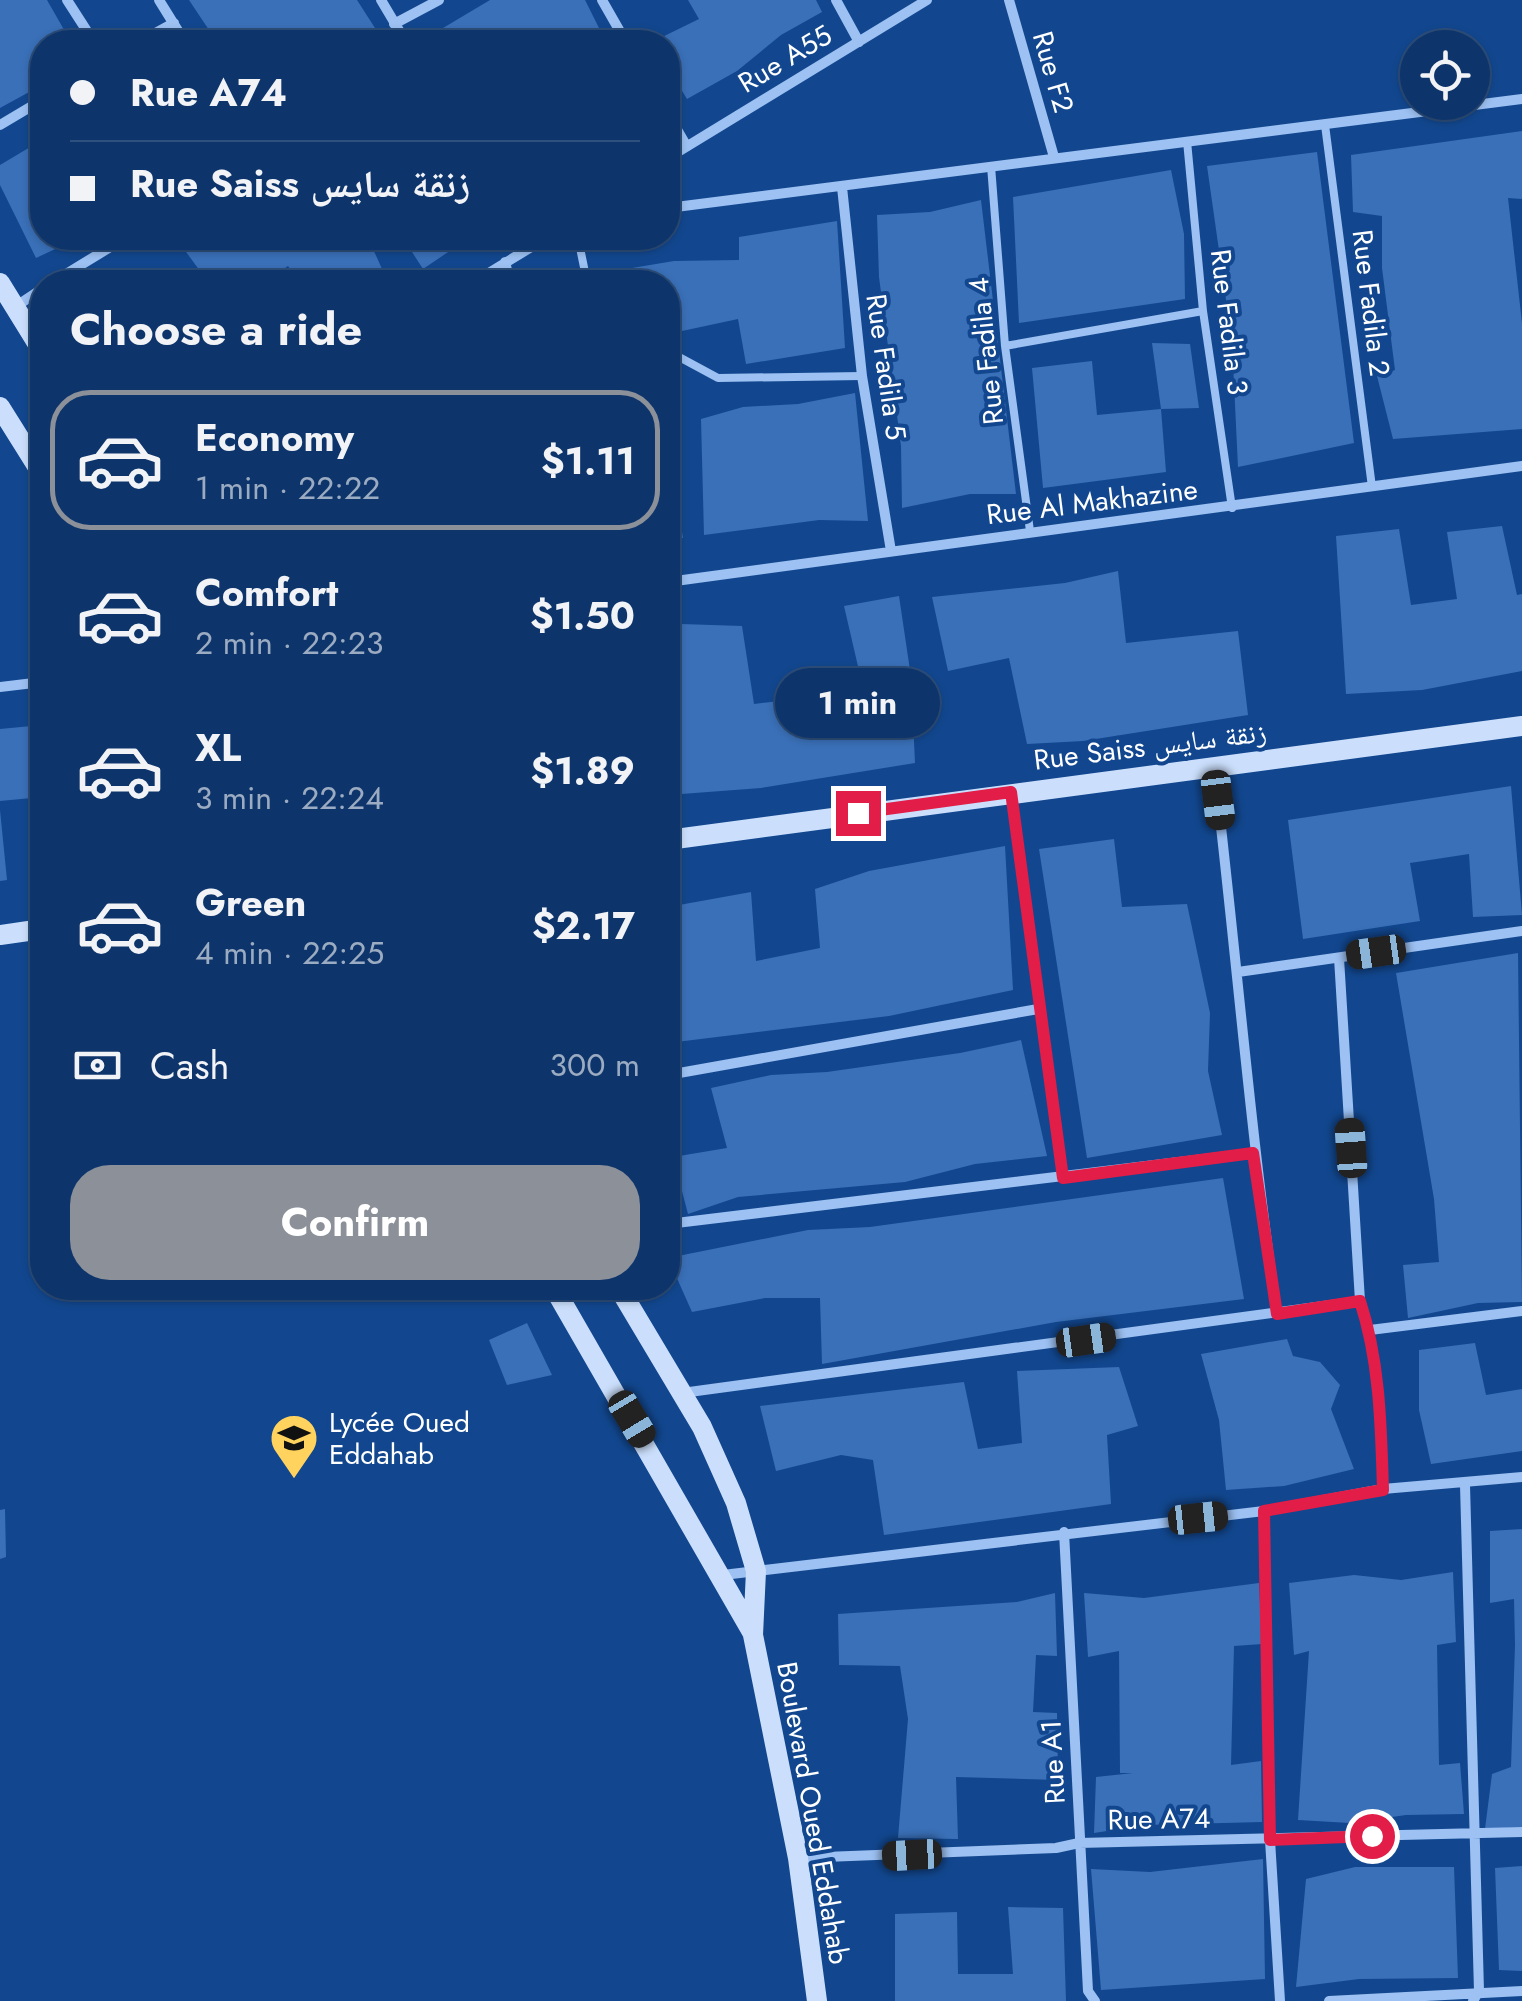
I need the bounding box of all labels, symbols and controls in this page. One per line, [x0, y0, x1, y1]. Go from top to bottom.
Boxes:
street label: Rue A55 [730, 15, 840, 103]
street label: Rue F2 [1022, 26, 1084, 118]
map controls [1400, 30, 1490, 120]
button: locate [1400, 30, 1490, 120]
text: Rue A74 [130, 65, 287, 120]
text: Rue Saiss زنقة سايس [130, 156, 470, 211]
street label: Rue Fadila 2 [1342, 227, 1400, 379]
street label: Rue Fadila 3 [1200, 247, 1258, 397]
street label: Rue Fadila 4 [958, 275, 1014, 427]
street label: Rue Fadila 5 [855, 291, 917, 443]
text: Choose a ride [70, 297, 362, 362]
text: Economy [195, 410, 354, 465]
icon: car [75, 415, 165, 505]
text: $1.11 [541, 433, 635, 488]
text: 1 min · 22:22 [195, 465, 380, 511]
street label: Rue Al Makhazine [984, 469, 1200, 535]
text: Comfort [195, 565, 338, 620]
icon: car [75, 570, 165, 660]
text: $1.50 [530, 588, 635, 643]
text: 2 min · 22:23 [195, 620, 383, 666]
callout: 1 min [776, 668, 940, 738]
text: 1 min [818, 680, 897, 726]
street label: Rue Saiss زنقة سايس [1031, 711, 1269, 781]
text: XL [195, 720, 241, 775]
icon: car [75, 725, 165, 815]
text: $1.89 [531, 743, 635, 798]
car [1199, 768, 1237, 832]
text: 3 min · 22:24 [195, 775, 384, 821]
route end [836, 791, 881, 836]
text: Green [195, 875, 306, 930]
icon: car [75, 880, 165, 970]
text: $2.17 [532, 898, 635, 953]
text: 4 min · 22:25 [195, 930, 384, 976]
car [1344, 933, 1408, 971]
icon: cash [70, 1038, 125, 1093]
text: Cash [150, 1038, 230, 1093]
text: 300 m [550, 1042, 640, 1088]
car [1334, 1117, 1368, 1179]
button: Confirm [70, 1165, 640, 1280]
car [1054, 1321, 1118, 1359]
car [604, 1386, 660, 1452]
place label: Lycée Oued Eddahab [329, 1402, 470, 1475]
school or university icon: Lycée Oued Eddahab [268, 1412, 320, 1480]
car [1167, 1500, 1229, 1536]
street label: Boulevard Oued Eddahab [766, 1659, 860, 1967]
street label: Rue A1 [1030, 1719, 1076, 1805]
street label: Rue A74 [1107, 1798, 1211, 1840]
route start [1350, 1814, 1395, 1859]
car [881, 1838, 943, 1872]

